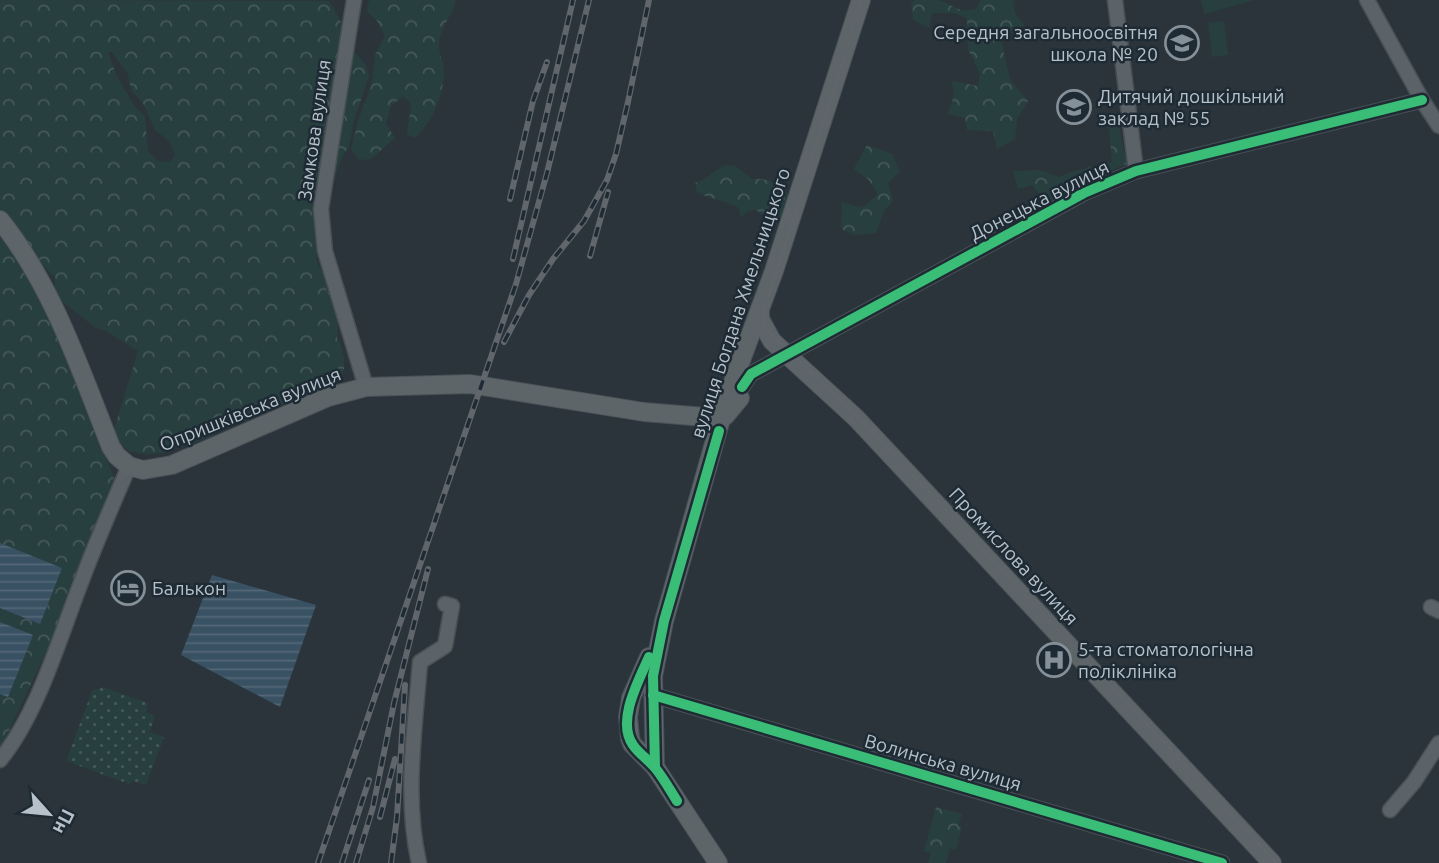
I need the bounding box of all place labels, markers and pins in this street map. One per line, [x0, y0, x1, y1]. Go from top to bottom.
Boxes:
place label: Середня загальноосвітня школа № 20 [933, 21, 1158, 65]
school or university icon: Середня загальноосвітня школа № 20 [1163, 24, 1201, 62]
place label: Дитячий дошкільний заклад № 55 [1098, 85, 1285, 129]
school or university icon: Дитячий дошкільний заклад № 55 [1055, 88, 1093, 126]
hotel icon: Балькон [109, 569, 147, 607]
place label: Балькон [152, 577, 226, 599]
place label: 5-та стоматологічна поліклініка [1078, 638, 1254, 682]
hospital icon: 5-та стоматологічна поліклініка [1035, 641, 1073, 679]

